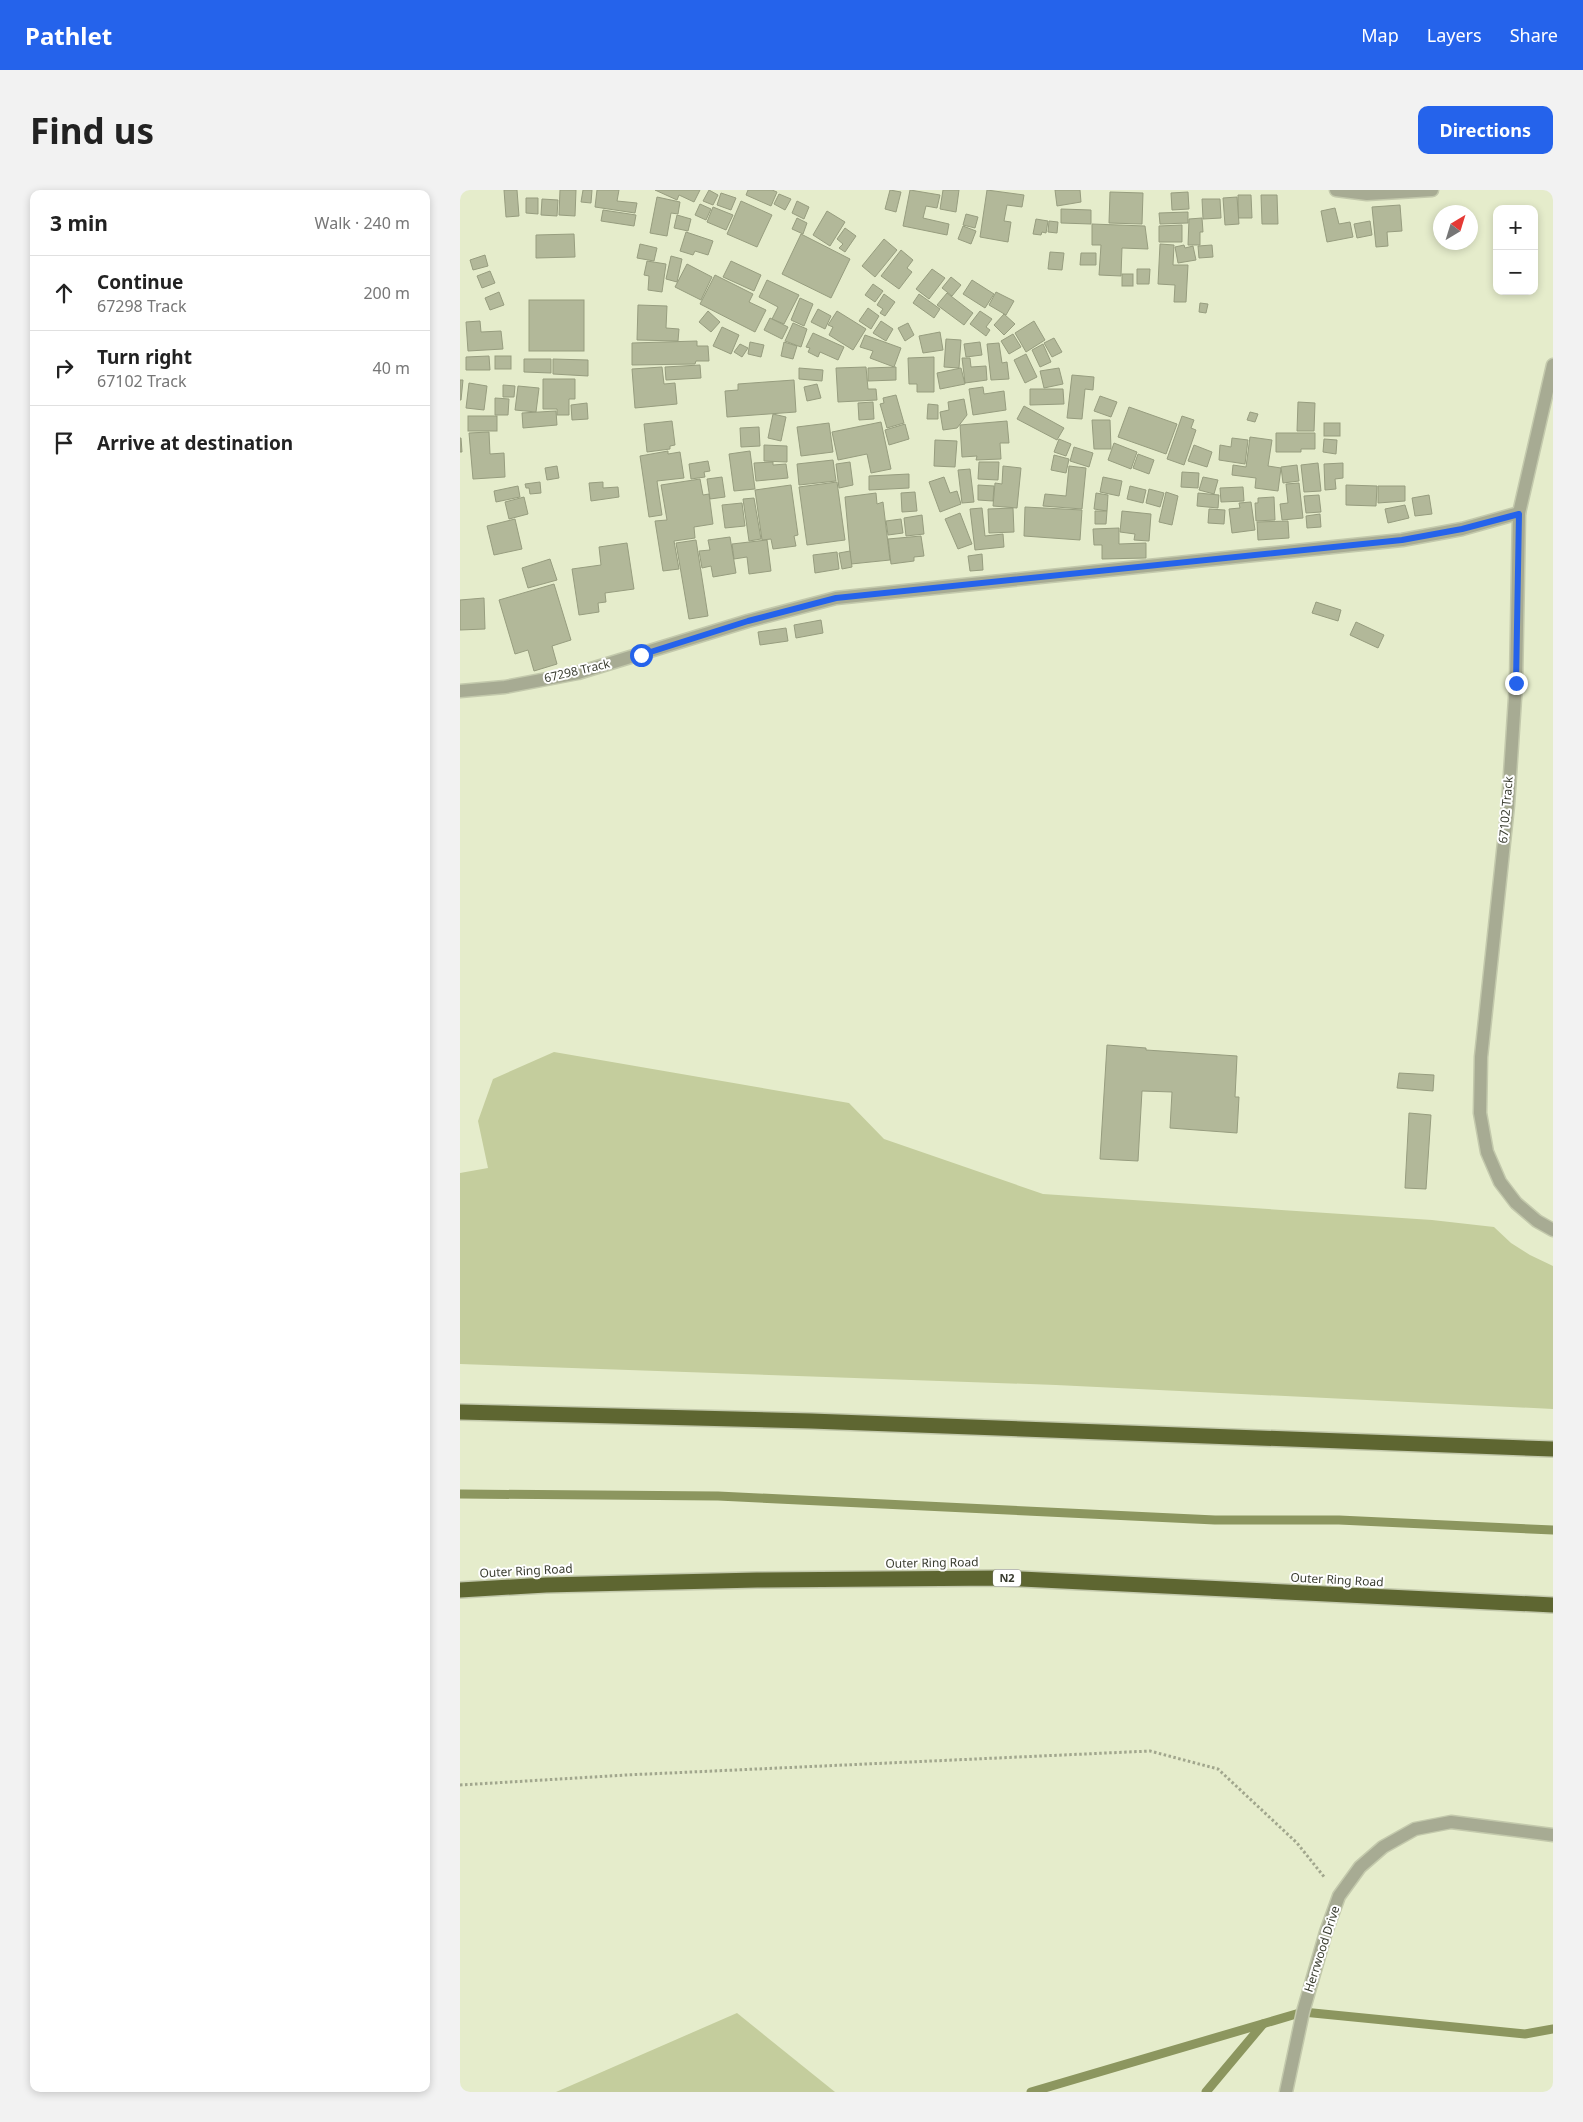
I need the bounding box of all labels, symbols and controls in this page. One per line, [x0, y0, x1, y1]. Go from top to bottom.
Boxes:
text: Pathlet [25, 19, 112, 52]
text: Map [1361, 23, 1399, 47]
text: Layers [1427, 23, 1482, 47]
text: Share [1510, 23, 1558, 47]
button: Directions [1418, 106, 1553, 154]
text: Find us [30, 107, 154, 154]
north arrow [1433, 205, 1478, 250]
map controls [1493, 205, 1538, 295]
button: + [1493, 205, 1538, 250]
text: 3 min [50, 209, 108, 237]
text: Walk · 240 m [315, 212, 410, 234]
button: − [1493, 250, 1538, 295]
text: Continue [97, 269, 183, 295]
icon: ahead [50, 279, 78, 307]
text: 200 m [363, 282, 410, 304]
text: 67298 Track [97, 295, 187, 317]
text: Turn right [97, 344, 192, 370]
icon: right [50, 354, 78, 382]
text: 40 m [373, 357, 410, 379]
text: 67102 Track [97, 370, 187, 392]
icon: arrive [50, 429, 78, 457]
text: Arrive at destination [97, 430, 293, 456]
route start [630, 644, 653, 667]
street label: 67298 Track [542, 655, 612, 686]
route end [1505, 672, 1528, 695]
street label: 67102 Track [1494, 775, 1517, 844]
street label: Outer Ring Road [885, 1553, 979, 1572]
street label: Outer Ring Road [479, 1560, 573, 1581]
street label: Outer Ring Road [1290, 1569, 1384, 1590]
road number: N2 [993, 1570, 1021, 1586]
street label: Herrwood Drive [1300, 1903, 1344, 1994]

